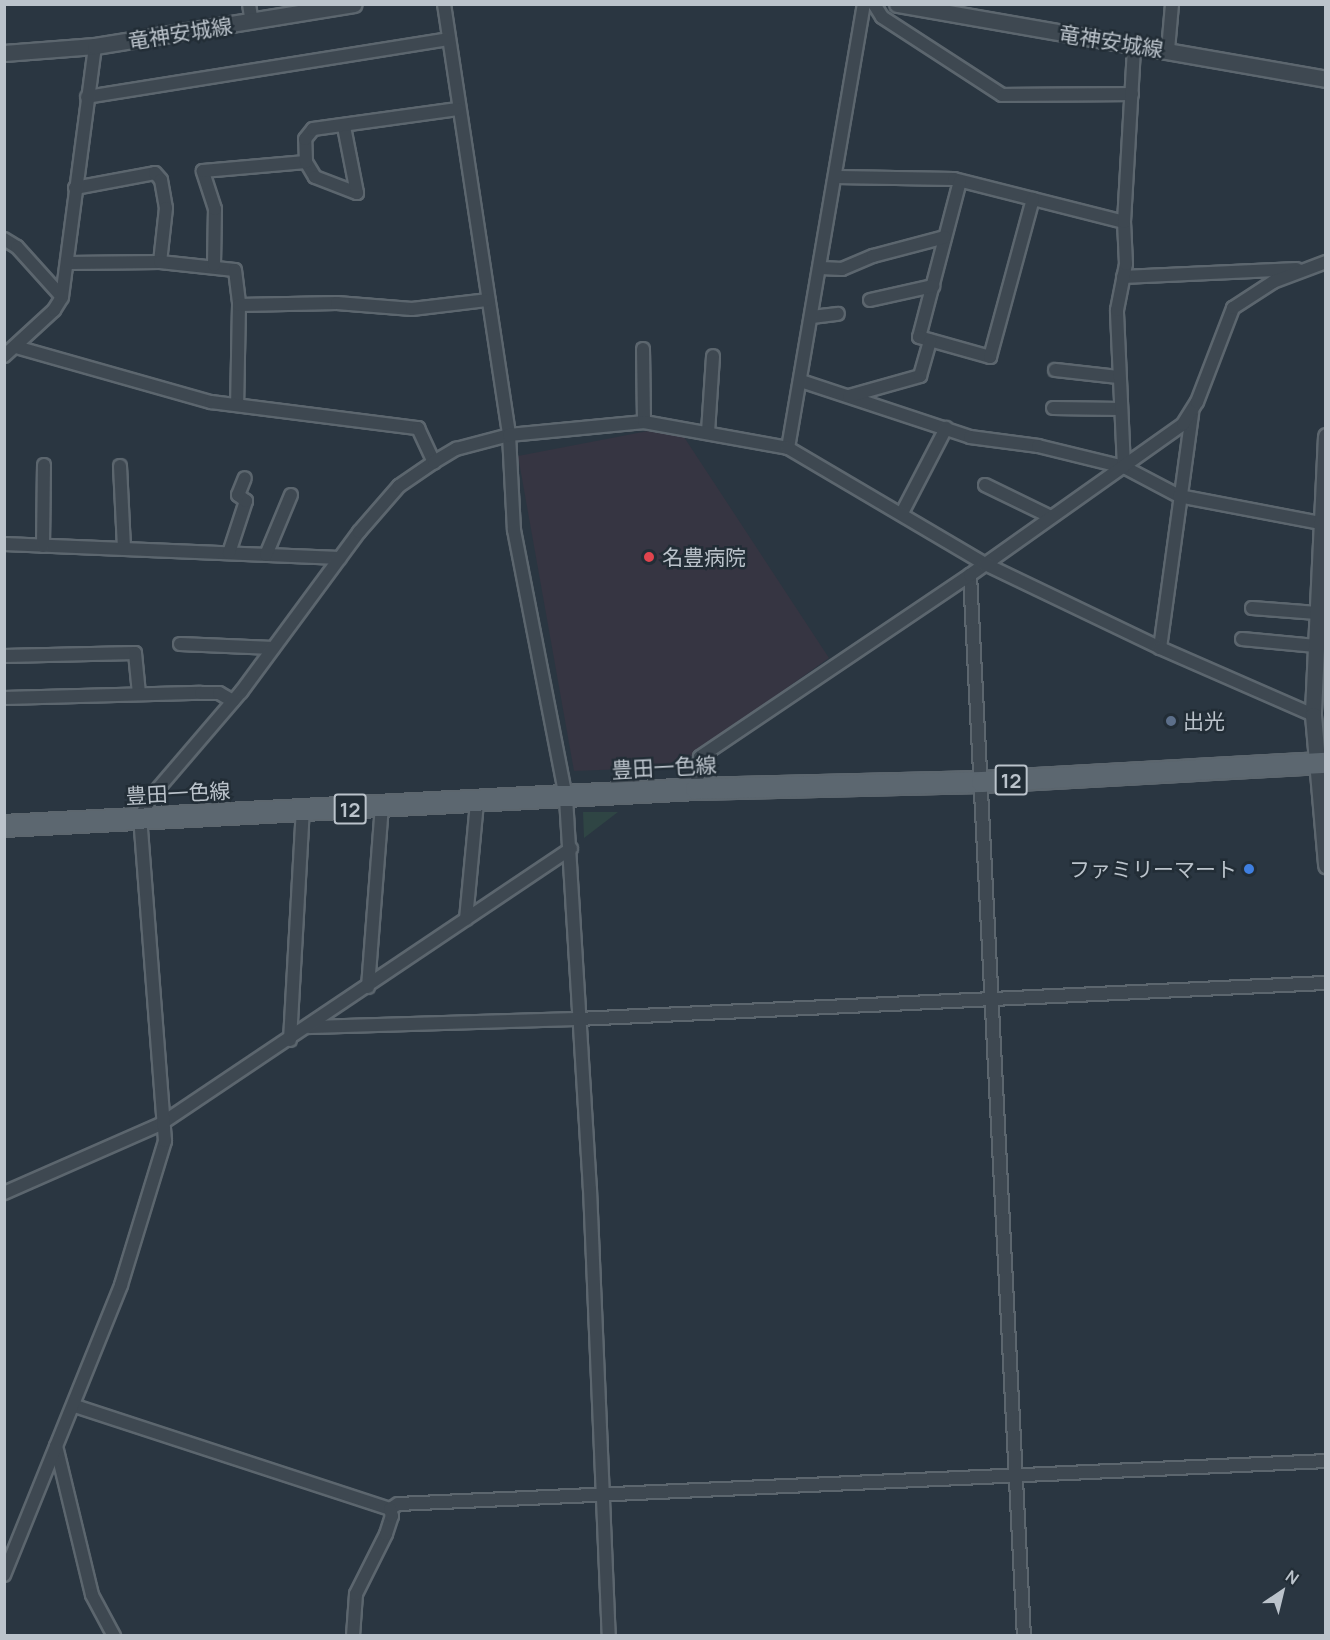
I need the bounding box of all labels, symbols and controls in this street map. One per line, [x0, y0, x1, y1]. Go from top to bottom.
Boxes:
street label: 竜神安城線 [126, 12, 234, 54]
street label: 竜神安城線 [1057, 20, 1165, 62]
place label: 名豊病院 [662, 544, 746, 570]
marker: 名豊病院 [640, 548, 658, 566]
place label: 出光 [1183, 708, 1225, 734]
marker: 出光 [1164, 714, 1178, 728]
street label: 豊田一色線 [611, 752, 717, 782]
road number: 12 [994, 763, 1028, 797]
street label: 豊田一色線 [125, 778, 231, 808]
road number: 12 [334, 792, 366, 826]
place label: ファミリーマート [1069, 856, 1237, 882]
marker: ファミリーマート [1242, 862, 1256, 876]
north arrow [1252, 1562, 1312, 1622]
text: N [1281, 1565, 1303, 1590]

